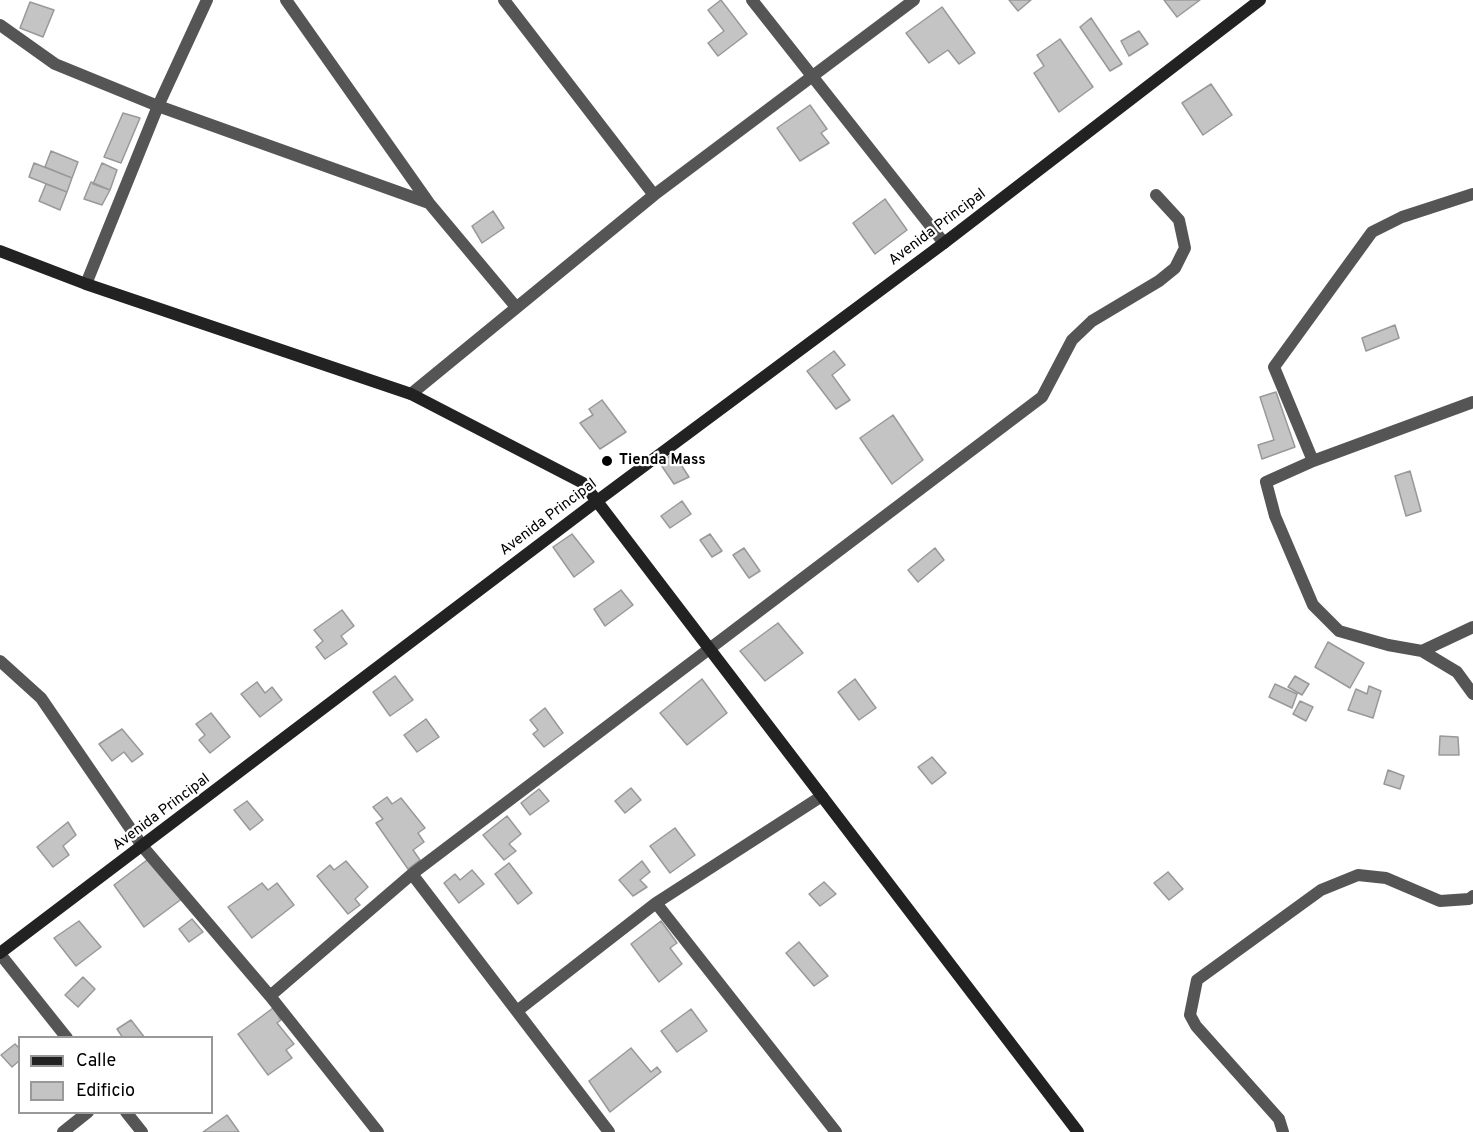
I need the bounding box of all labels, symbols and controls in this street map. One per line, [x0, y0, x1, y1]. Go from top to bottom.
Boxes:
street label: Avenida Principal [886, 186, 990, 270]
place label: Tienda Mass [619, 452, 706, 470]
marker: Tienda Mass [600, 454, 614, 468]
street label: Avenida Principal [497, 476, 601, 560]
street label: Avenida Principal [110, 771, 214, 855]
legend [18, 1036, 213, 1114]
text: Calle [76, 1050, 116, 1073]
text: Edificio [76, 1080, 135, 1103]

